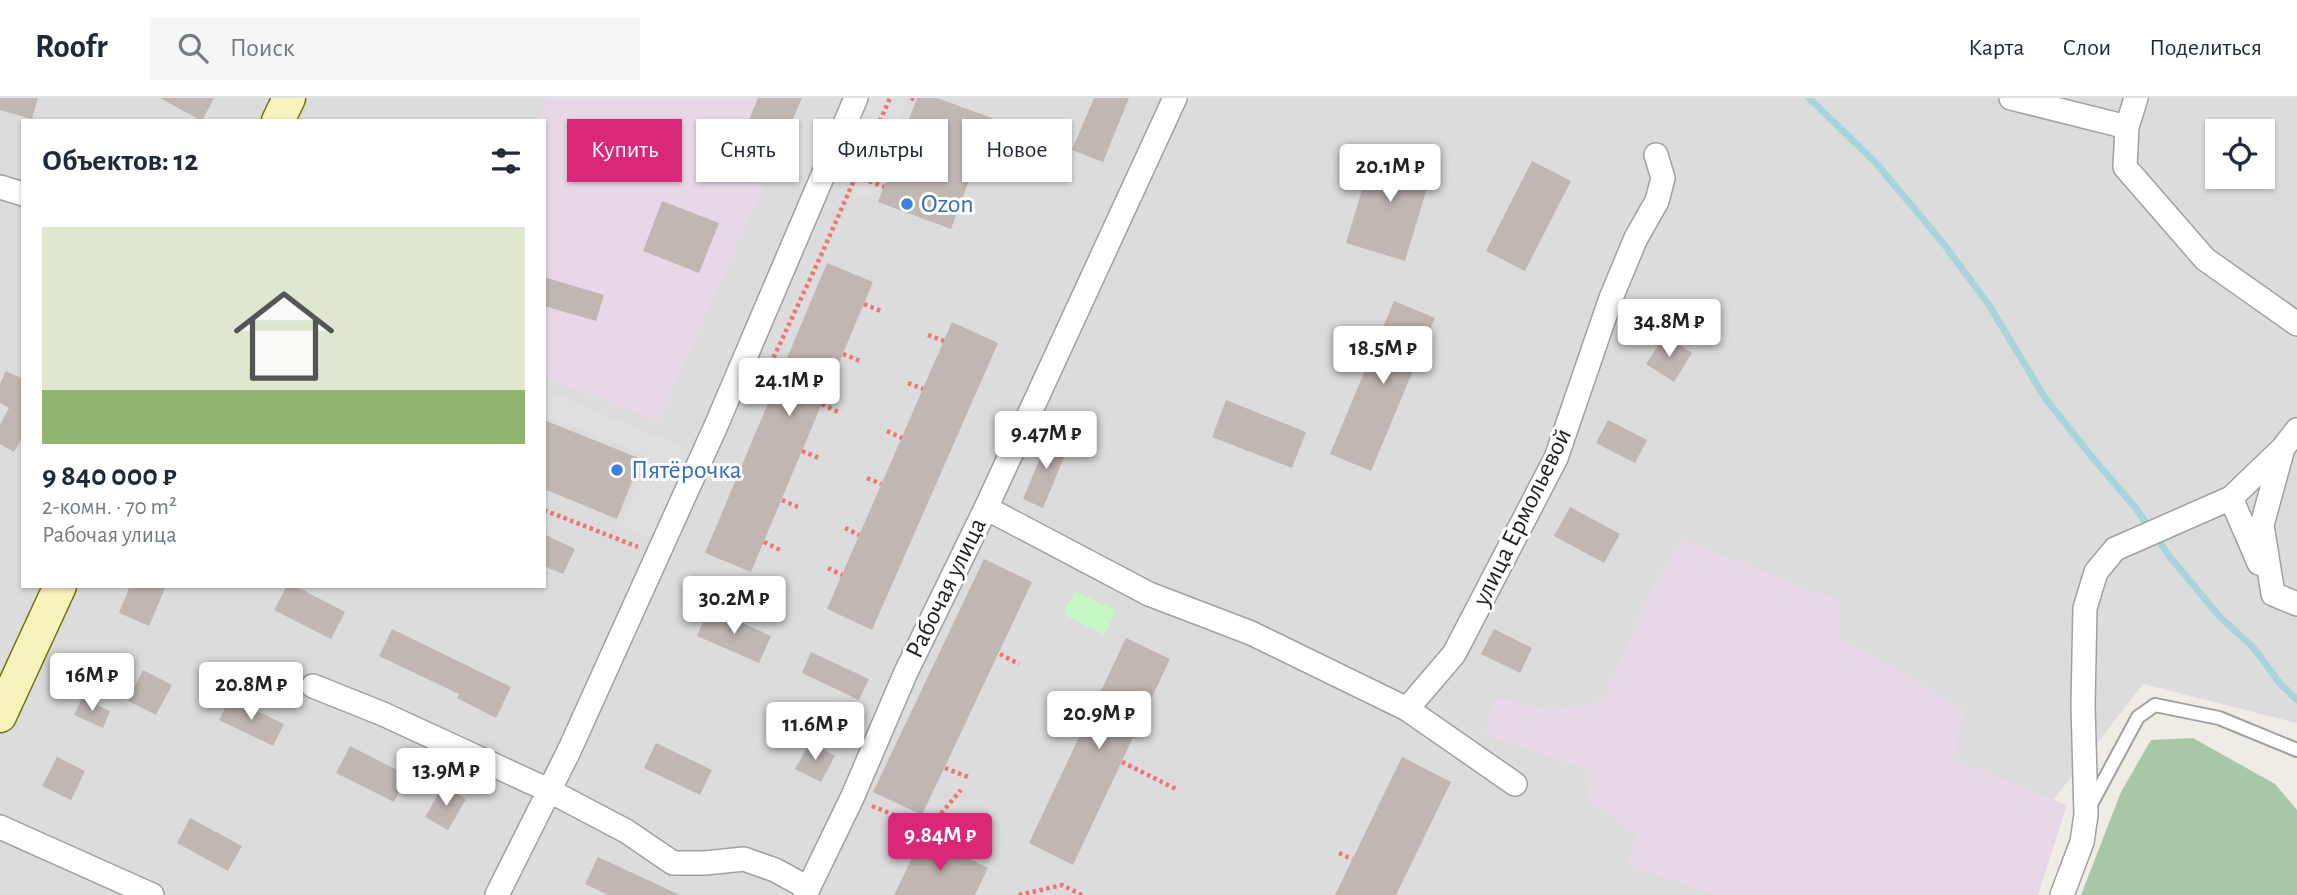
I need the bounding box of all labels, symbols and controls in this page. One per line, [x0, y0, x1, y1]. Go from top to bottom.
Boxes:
search box [150, 17, 640, 80]
icon: search [174, 29, 212, 67]
text: Roofr [35, 31, 108, 64]
text: Поиск [230, 35, 295, 61]
text: Карта [1968, 36, 2024, 60]
text: Слои [2062, 36, 2111, 60]
text: Поделиться [2149, 36, 2262, 60]
chip: Купить [567, 119, 682, 182]
chip: Снять [696, 119, 799, 182]
chip: Фильтры [813, 119, 948, 182]
chip: Новое [962, 119, 1072, 182]
map controls [2205, 119, 2275, 189]
button: locate [2205, 119, 2275, 189]
icon: filters [487, 142, 525, 180]
pin: 20.1M ₽ [1325, 144, 1455, 204]
text: Объектов: 12 [42, 146, 198, 176]
text: 20.1M ₽ [1356, 155, 1424, 178]
place label: Ozon [921, 191, 974, 217]
marker: Ozon [899, 196, 915, 212]
icon: home [221, 273, 347, 399]
pin: 34.8M ₽ [1604, 300, 1734, 359]
text: 34.8M ₽ [1634, 310, 1704, 333]
pin: 18.5M ₽ [1318, 327, 1448, 386]
text: 18.5M ₽ [1349, 337, 1417, 360]
pin: 24.1M ₽ [724, 358, 854, 418]
text: 24.1M ₽ [755, 369, 823, 392]
pin: 9.47M ₽ [981, 412, 1111, 471]
text: 9.47M ₽ [1011, 422, 1081, 445]
street label: улица Ермольевой [1467, 424, 1576, 611]
place label: Пятёрочка [631, 457, 742, 483]
text: 9 840 000 ₽ [42, 461, 177, 491]
marker: Пятёрочка [609, 462, 625, 478]
text: 2-комн. · 70 m² [42, 496, 177, 519]
street label: Рабочая улица [901, 514, 991, 662]
text: Рабочая улица [42, 524, 177, 547]
pin: 30.2M ₽ [669, 576, 799, 636]
text: 30.2M ₽ [699, 587, 769, 610]
pin: 16M ₽ [43, 654, 141, 713]
pin: 20.8M ₽ [186, 662, 316, 722]
text: 16M ₽ [66, 664, 118, 687]
text: 20.8M ₽ [215, 673, 287, 696]
pin: 20.9M ₽ [1034, 692, 1164, 751]
pin: 11.6M ₽ [750, 702, 880, 762]
text: 20.9M ₽ [1063, 702, 1135, 725]
text: 11.6M ₽ [782, 713, 848, 736]
pin: 13.9M ₽ [381, 748, 511, 808]
text: 13.9M ₽ [412, 759, 480, 782]
pin: 9.84M ₽ [875, 814, 1005, 873]
text: 9.84M ₽ [904, 824, 976, 847]

